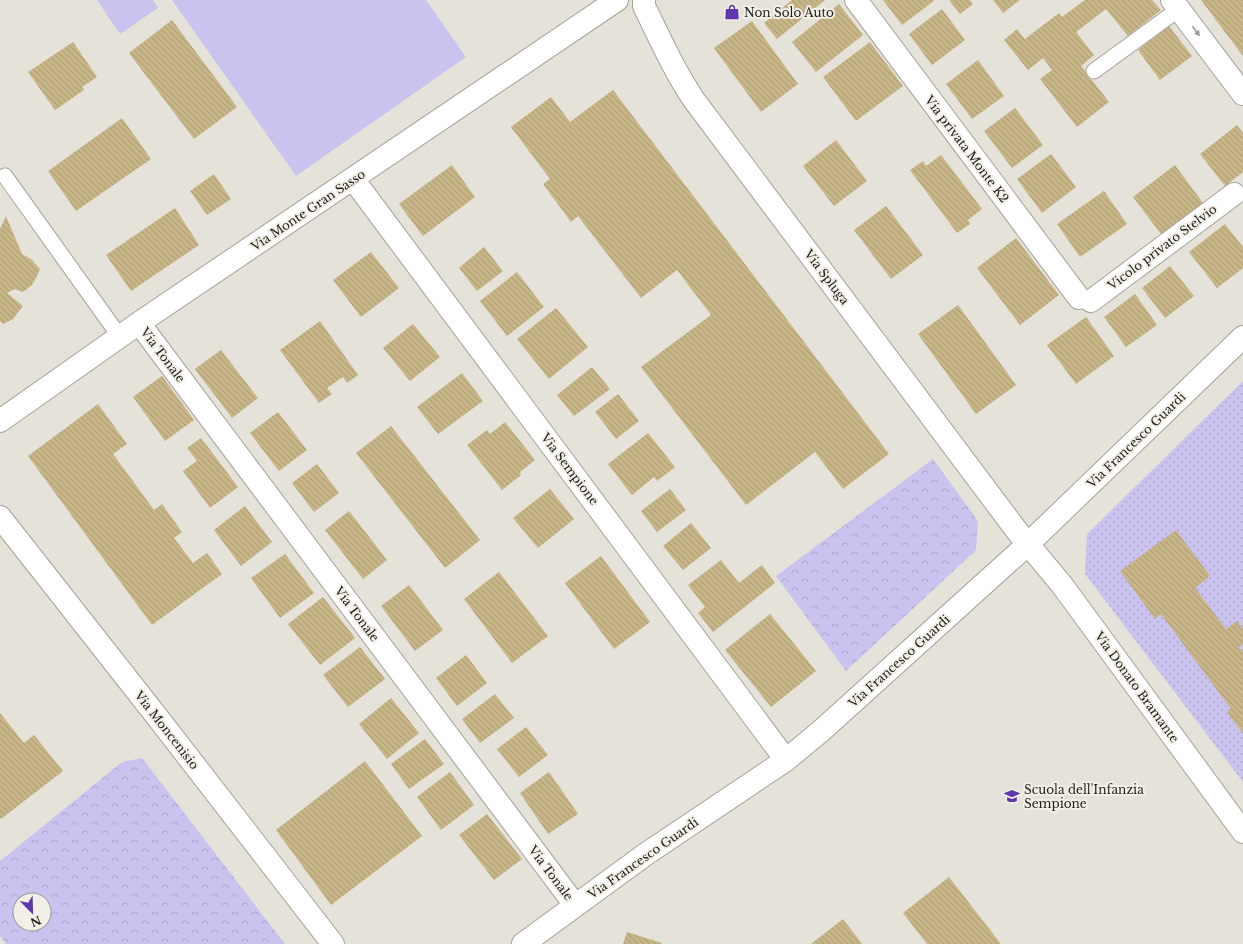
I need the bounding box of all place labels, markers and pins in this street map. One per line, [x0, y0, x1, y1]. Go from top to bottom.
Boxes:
shop icon: Non Solo Auto [723, 3, 741, 21]
place label: Non Solo Auto [744, 5, 834, 20]
place label: Scuola dell'Infanzia Sempione [1024, 782, 1144, 811]
school or university icon: Scuola dell'Infanzia Sempione [1003, 787, 1021, 805]

